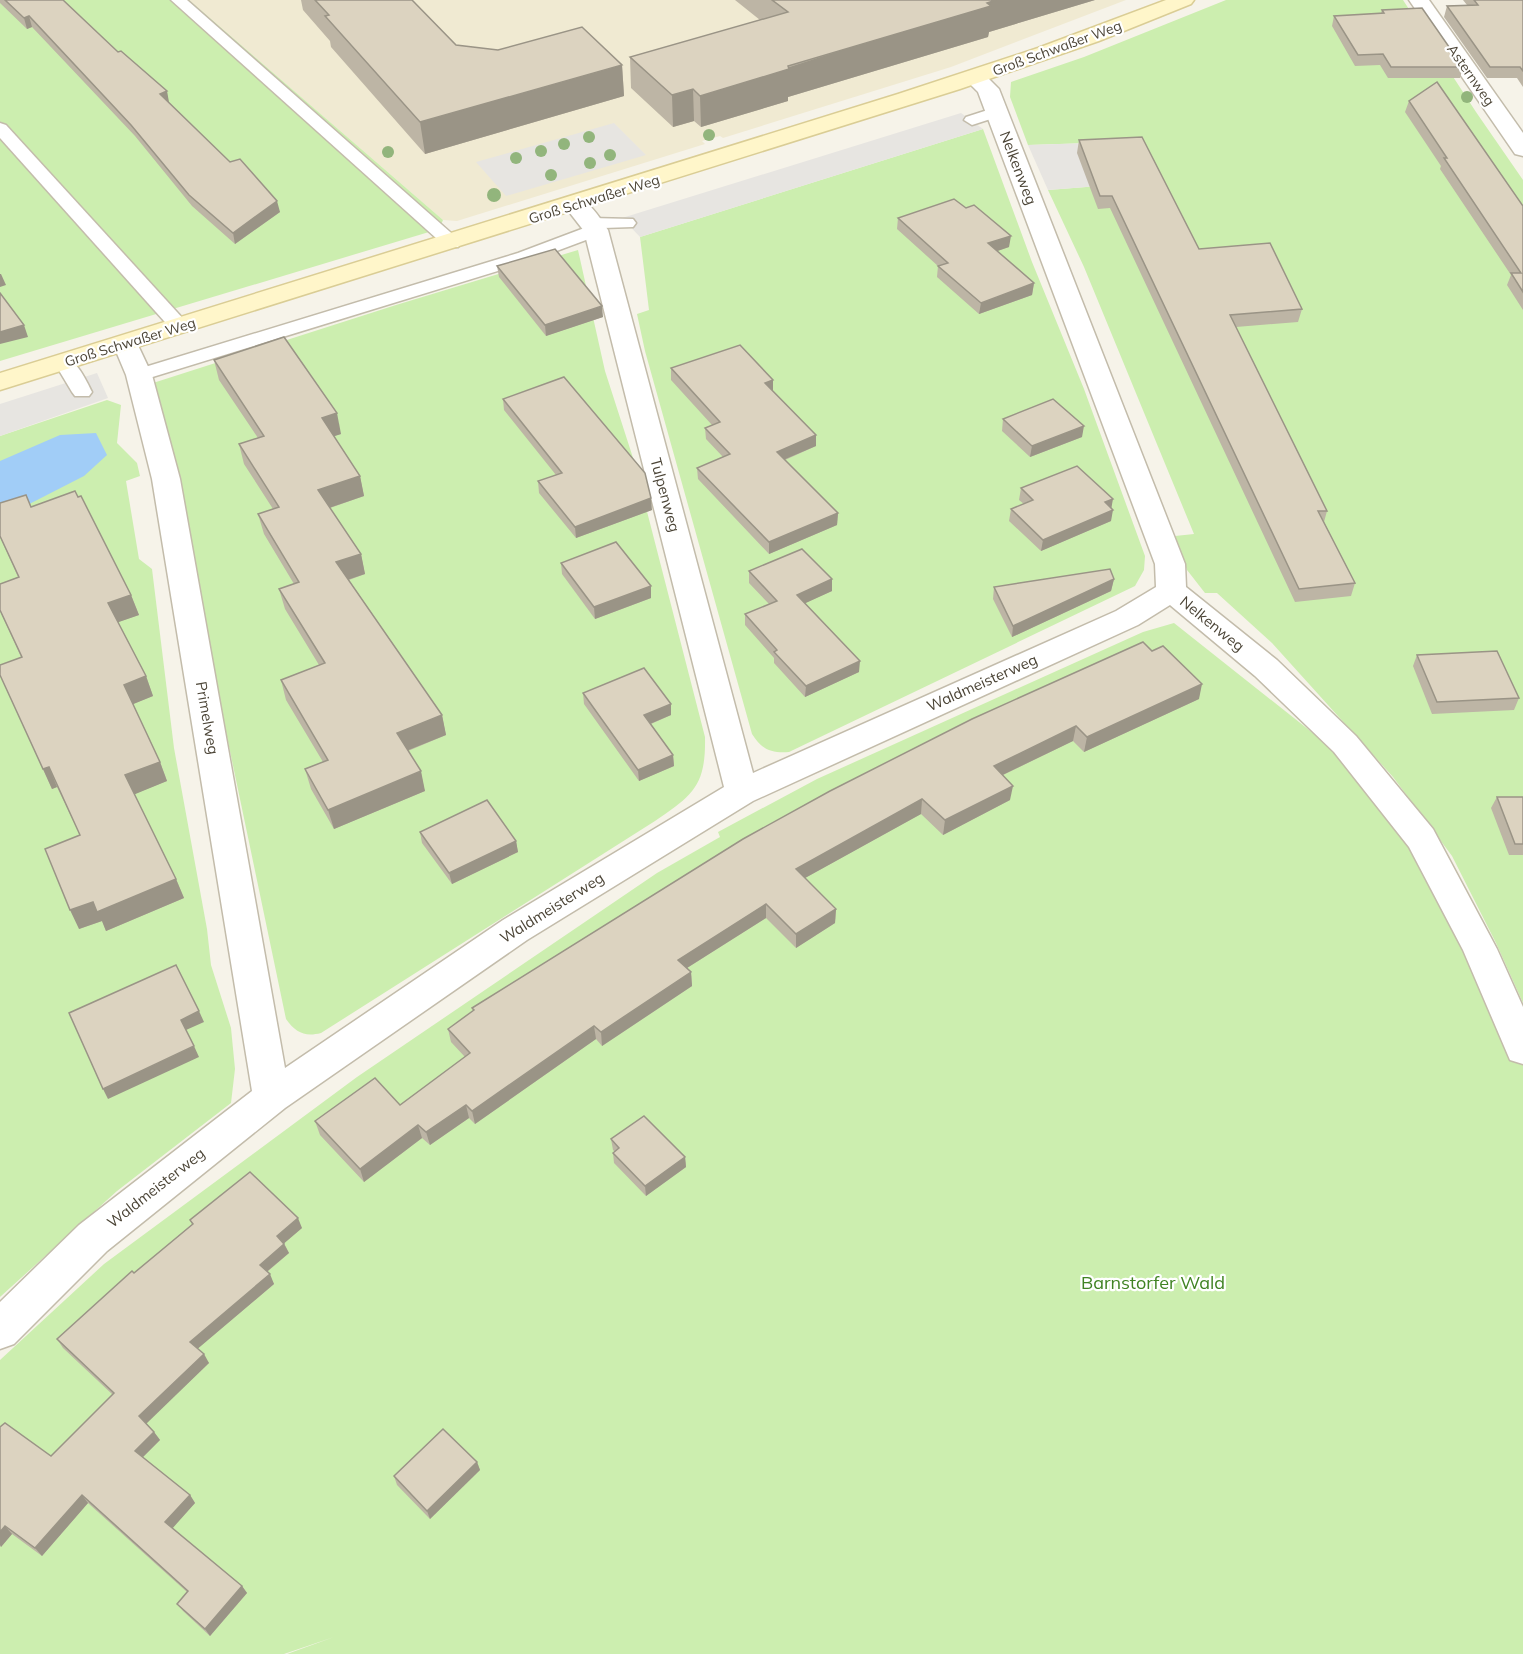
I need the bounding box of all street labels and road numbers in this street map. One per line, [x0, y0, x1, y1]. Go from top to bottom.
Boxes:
street label: Groß Schwaßer Weg [990, 16, 1124, 80]
street label: Asternweg [1443, 41, 1499, 109]
street label: Nelkenweg [996, 128, 1041, 207]
street label: Groß Schwaßer Weg [526, 171, 662, 227]
street label: Groß Schwaßer Weg [62, 314, 198, 370]
street label: Tulpenweg [646, 456, 685, 534]
street label: Nelkenweg [1176, 592, 1248, 655]
street label: Waldmeisterweg [924, 650, 1040, 715]
street label: Primelweg [192, 680, 223, 756]
street label: Waldmeisterweg [496, 868, 607, 947]
street label: Waldmeisterweg [103, 1143, 208, 1232]

